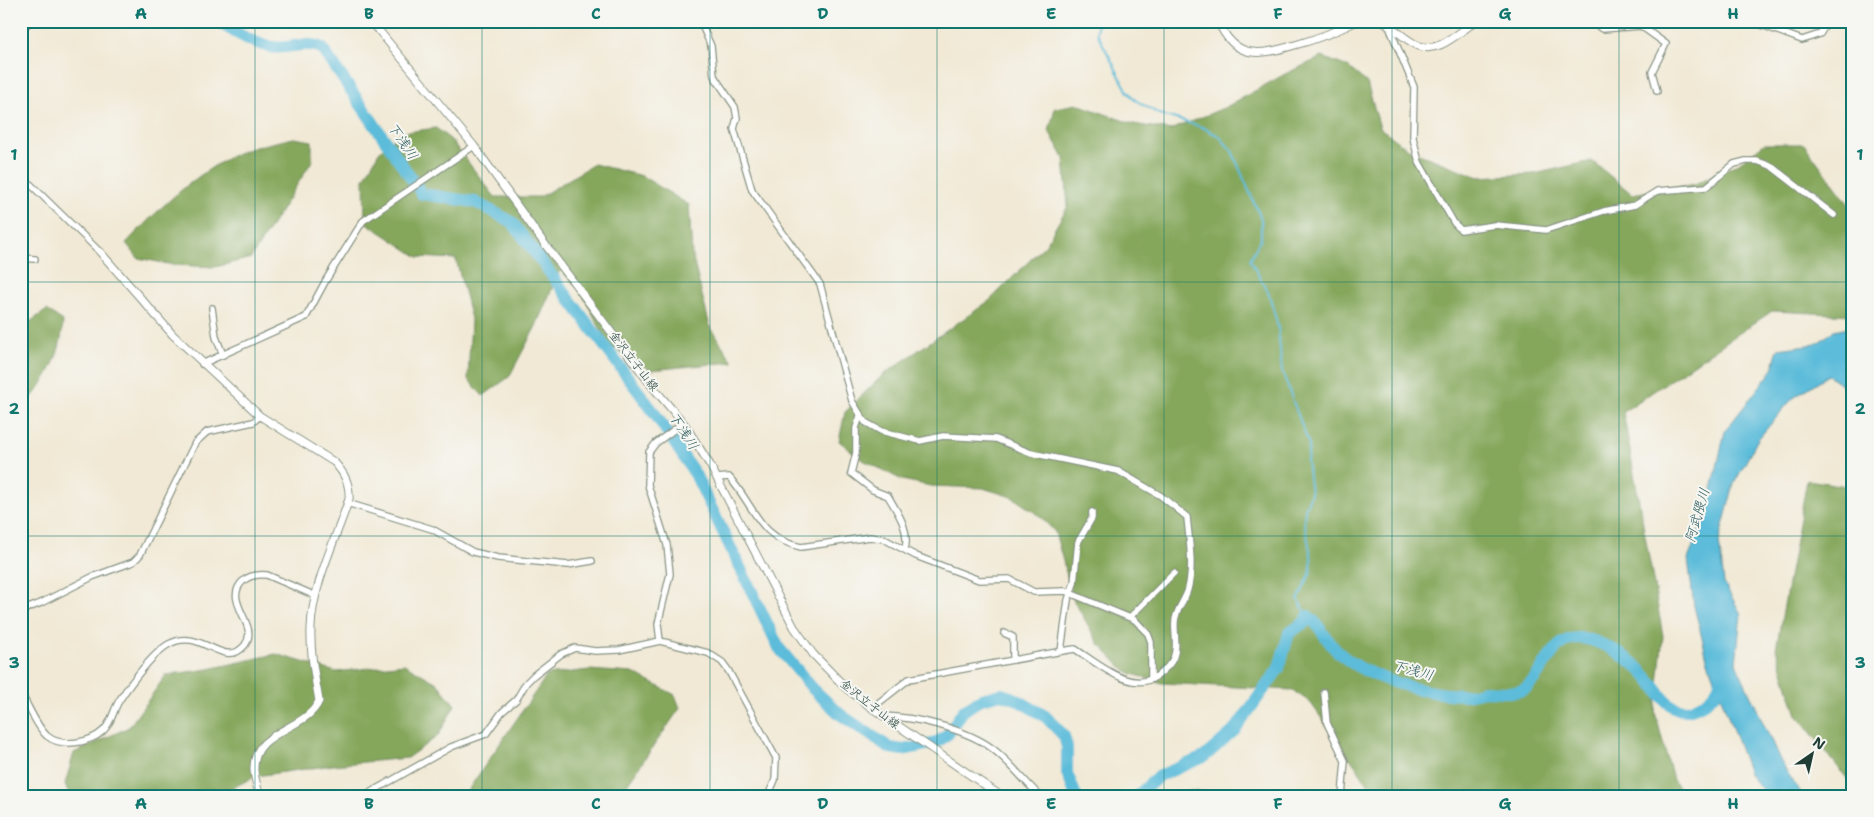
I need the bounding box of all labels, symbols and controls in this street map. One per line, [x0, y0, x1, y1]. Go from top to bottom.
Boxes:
text: A [135, 3, 147, 24]
text: B [364, 3, 374, 24]
text: C [591, 3, 601, 24]
text: D [817, 3, 829, 24]
text: E [1046, 3, 1056, 24]
text: F [1273, 3, 1283, 24]
text: G [1499, 3, 1512, 24]
text: H [1727, 3, 1739, 24]
water label: 下浅川 [384, 119, 422, 163]
text: 1 [10, 144, 18, 165]
text: 1 [1856, 144, 1864, 165]
street label: 金沢立子山線 [606, 328, 662, 394]
text: 2 [8, 398, 20, 419]
text: 2 [1854, 398, 1866, 419]
water label: 下浅川 [665, 408, 703, 454]
water label: 阿武隈川 [1681, 486, 1713, 544]
text: 3 [8, 652, 20, 673]
text: 3 [1854, 652, 1866, 673]
water label: 下浅川 [1390, 656, 1436, 684]
street label: 金沢立子山線 [837, 676, 903, 732]
north arrow [1786, 730, 1836, 780]
text: N [1810, 733, 1829, 754]
text: A [135, 793, 147, 814]
text: B [364, 793, 374, 814]
text: C [591, 793, 601, 814]
text: D [817, 793, 829, 814]
text: E [1046, 793, 1056, 814]
text: F [1273, 793, 1283, 814]
text: G [1499, 793, 1512, 814]
text: H [1727, 793, 1739, 814]

